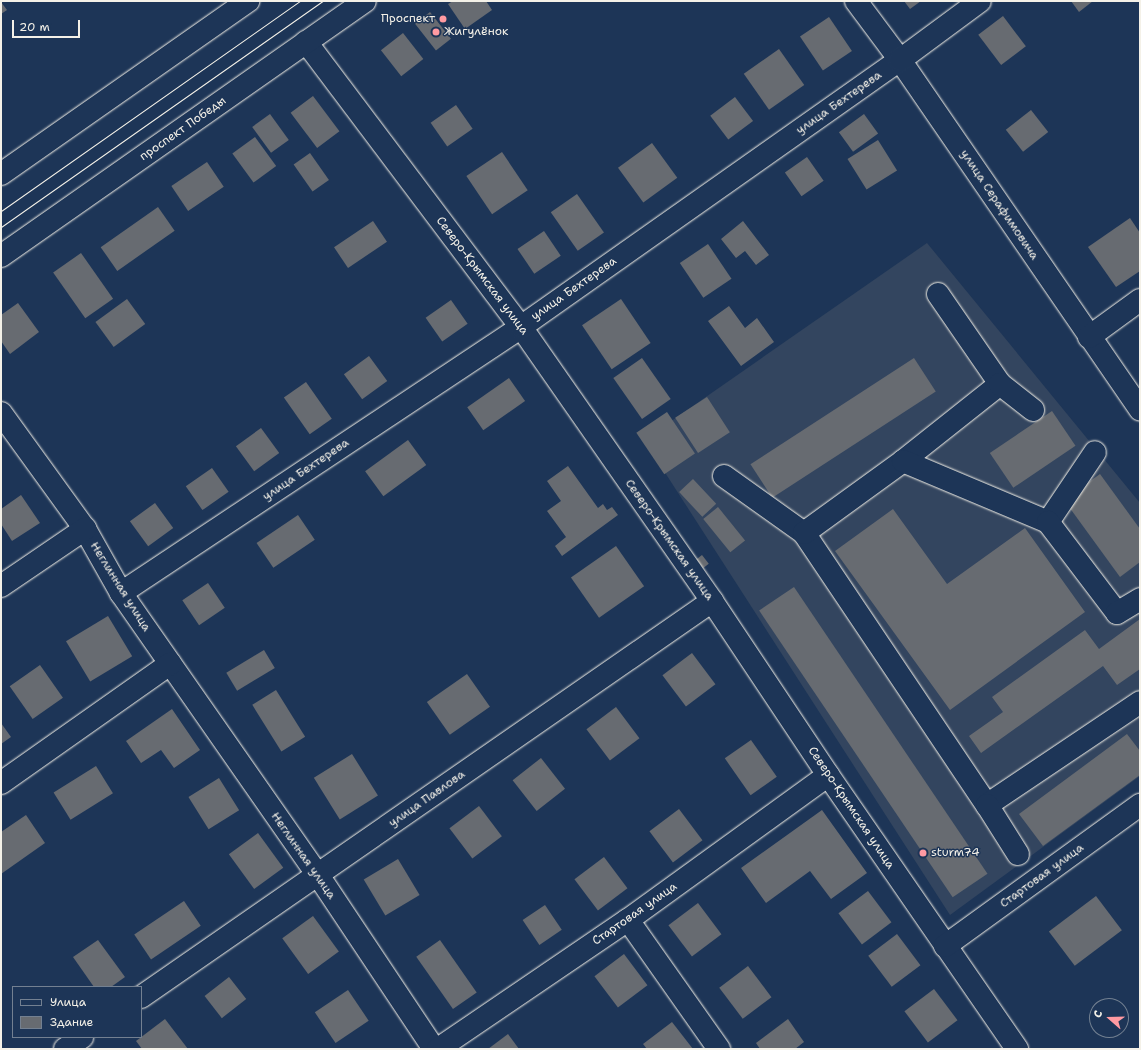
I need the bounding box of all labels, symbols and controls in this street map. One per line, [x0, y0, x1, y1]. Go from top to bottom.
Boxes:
scale bar [14, 12, 82, 38]
place label: Проспект [381, 12, 435, 26]
marker: Проспект [438, 14, 448, 24]
text: 20 m [19, 19, 50, 35]
place label: Жигулёнок [444, 25, 508, 39]
marker: Жигулёнок [431, 27, 441, 37]
street label: улица Бехтерева [794, 68, 884, 138]
street label: проспект Победы [137, 94, 229, 164]
street label: улица Серафимовича [957, 147, 1041, 263]
street label: Северо-Крымская улица [433, 214, 531, 338]
street label: улица Бехтерева [529, 254, 619, 324]
street label: улица Бехтерева [260, 436, 352, 504]
street label: Северо-Крымская улица [622, 477, 716, 603]
street label: Неглинная улица [87, 540, 153, 634]
street label: Северо-Крымская улица [805, 744, 897, 872]
street label: улица Павлова [386, 767, 468, 831]
street label: Неглинная улица [268, 810, 338, 902]
street label: Стартовая улица [997, 841, 1087, 911]
place label: sturm74 [931, 846, 980, 860]
marker: sturm74 [918, 848, 928, 858]
street label: Стартовая улица [590, 879, 680, 949]
legend [12, 986, 142, 1038]
text: Улица [50, 994, 86, 1010]
north arrow [1089, 998, 1129, 1038]
text: С [1090, 1008, 1106, 1020]
text: Здание [50, 1014, 93, 1030]

